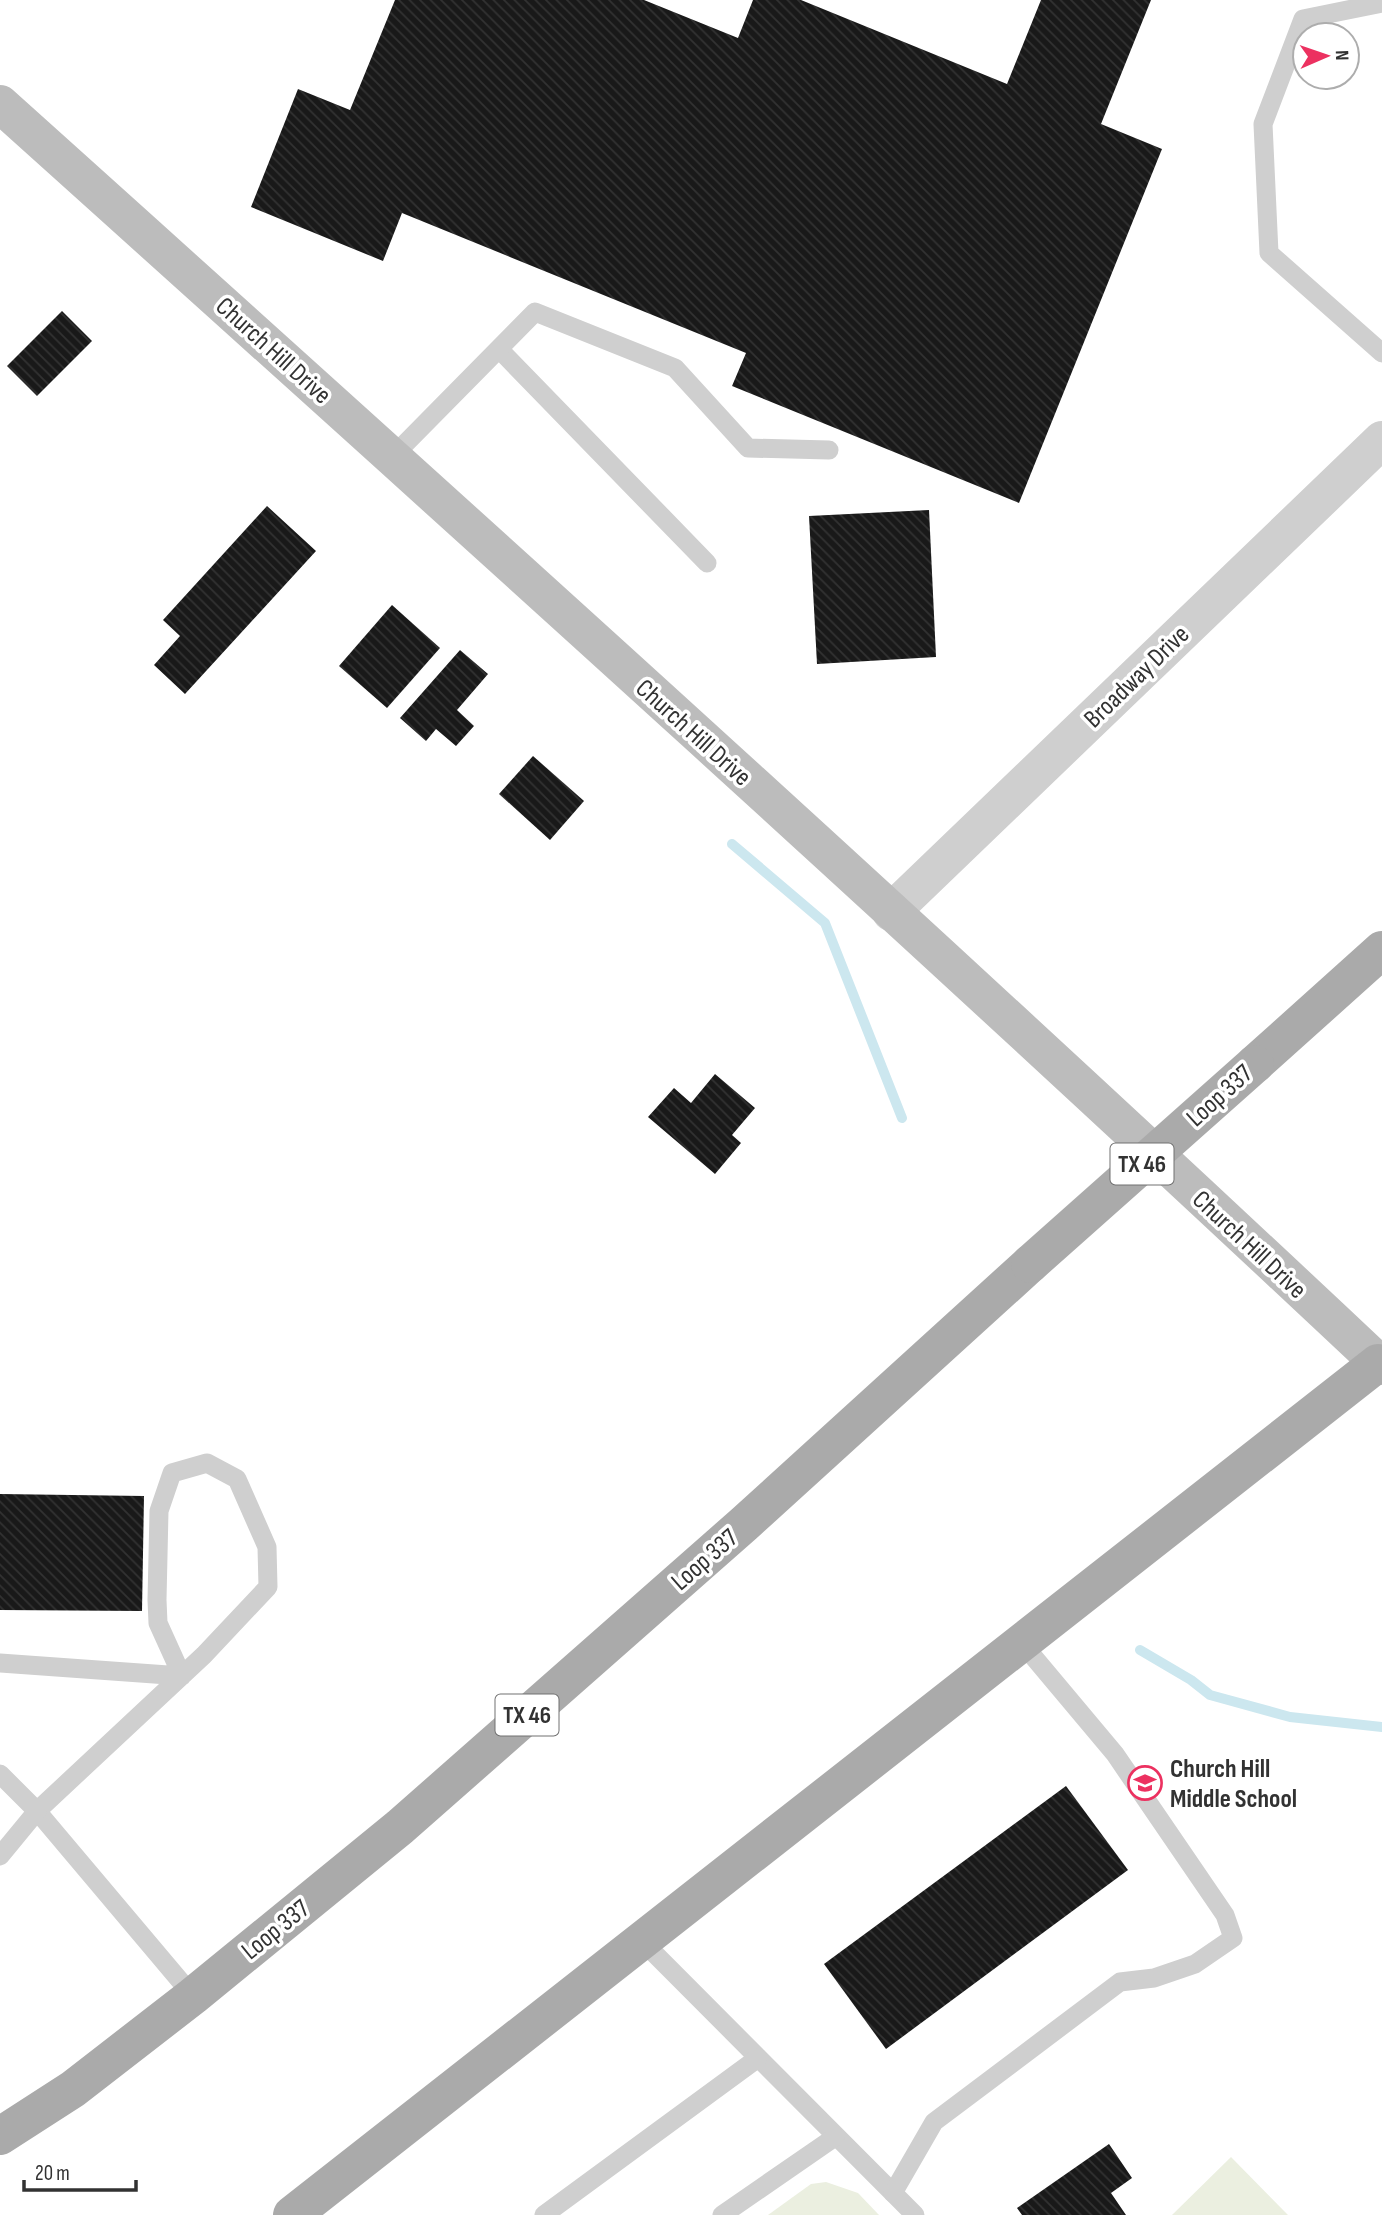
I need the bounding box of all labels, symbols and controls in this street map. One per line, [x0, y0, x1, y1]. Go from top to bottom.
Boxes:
north arrow [1291, 21, 1361, 91]
text: N [1330, 50, 1353, 61]
street label: Church Hill Drive [209, 291, 337, 411]
street label: Broadway Drive [1078, 619, 1196, 735]
street label: Church Hill Drive [629, 673, 757, 793]
street label: Loop 337 [1181, 1058, 1260, 1134]
road number: TX 46 [1110, 1144, 1174, 1184]
street label: Church Hill Drive [1186, 1184, 1312, 1306]
street label: Loop 337 [665, 1522, 745, 1597]
road number: TX 46 [496, 1694, 558, 1736]
place label: Church Hill Middle School [1170, 1754, 1297, 1815]
school or university icon: Church Hill Middle School [1126, 1764, 1164, 1802]
street label: Loop 337 [236, 1893, 316, 1967]
scale bar [24, 2148, 136, 2192]
text: 20 m [35, 2161, 70, 2186]

